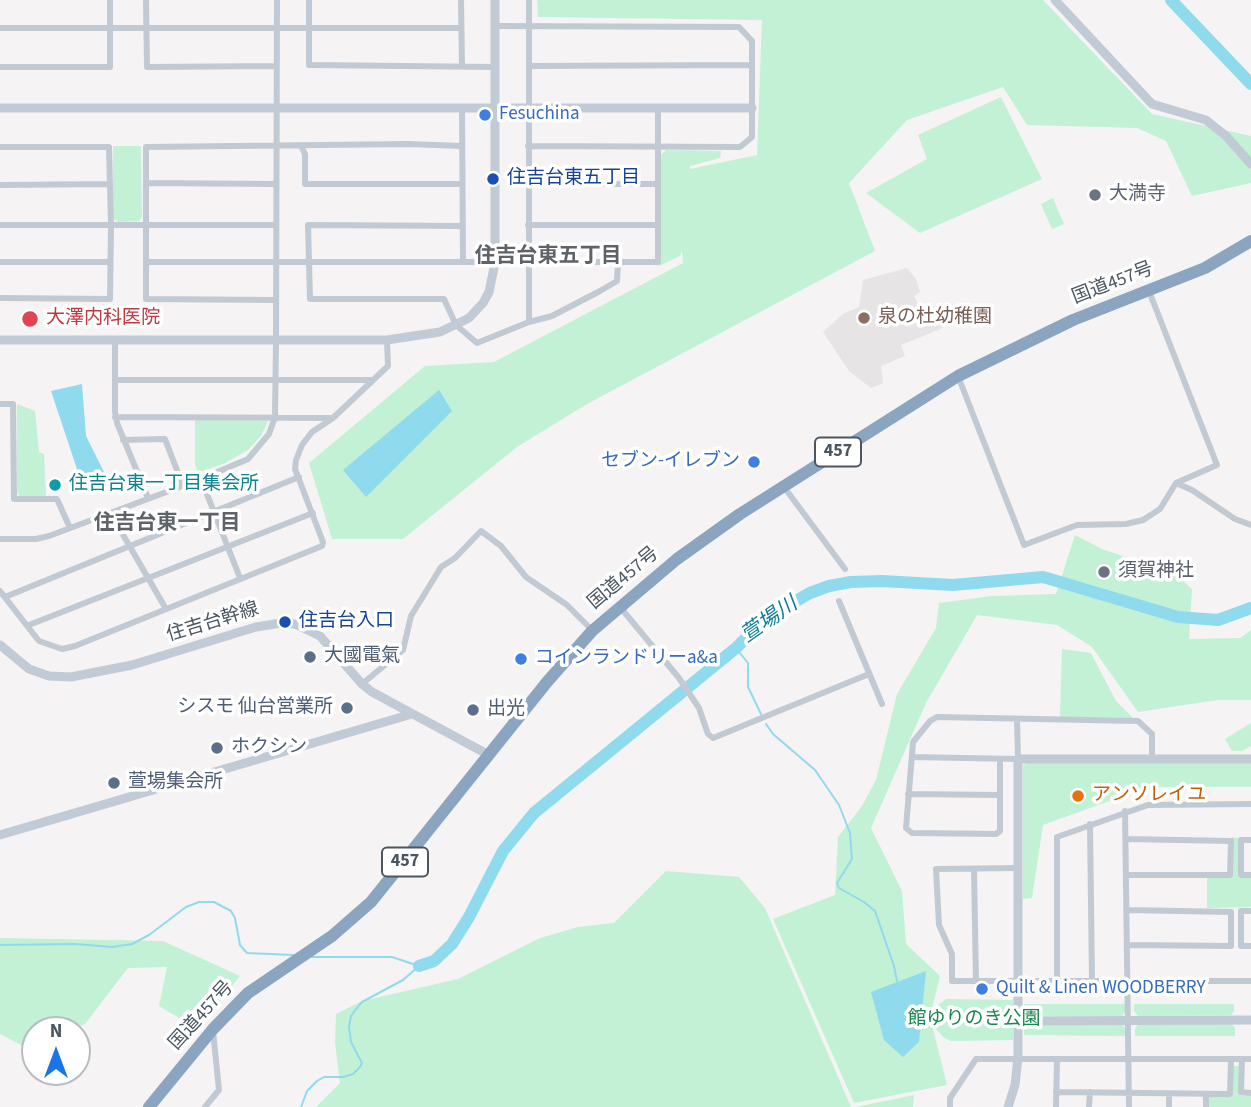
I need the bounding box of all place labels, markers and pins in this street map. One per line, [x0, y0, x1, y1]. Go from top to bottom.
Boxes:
place label: Fesuchina [499, 104, 579, 126]
marker: Fesuchina [477, 107, 493, 123]
place label: 住吉台東五丁目 [507, 168, 640, 190]
marker: 住吉台東五丁目 [485, 171, 501, 187]
place label: 大満寺 [1109, 184, 1166, 206]
marker: 大満寺 [1087, 187, 1103, 203]
place label: 泉の杜幼稚園 [878, 307, 992, 329]
place label: 大澤内科医院 [46, 308, 160, 330]
marker: 大澤内科医院 [20, 309, 40, 329]
marker: 泉の杜幼稚園 [856, 310, 872, 326]
place label: セブン-イレブン [601, 451, 740, 473]
marker: セブン-イレブン [746, 454, 762, 470]
place label: 住吉台東一丁目集会所 [69, 474, 259, 496]
marker: 住吉台東一丁目集会所 [47, 477, 63, 493]
place label: 須賀神社 [1118, 561, 1194, 583]
marker: 須賀神社 [1096, 564, 1112, 580]
place label: 住吉台入口 [299, 611, 394, 633]
marker: 住吉台入口 [277, 614, 293, 630]
place label: 大國電氣 [324, 646, 400, 668]
place label: コインランドリーa&a [535, 648, 718, 670]
marker: 大國電氣 [302, 649, 318, 665]
marker: コインランドリーa&a [513, 651, 529, 667]
place label: シスモ 仙台営業所 [177, 697, 333, 719]
place label: 出光 [487, 699, 525, 721]
marker: シスモ 仙台営業所 [339, 700, 355, 716]
marker: 出光 [465, 702, 481, 718]
place label: ホクシン [231, 737, 307, 759]
marker: ホクシン [209, 740, 225, 756]
place label: 萱場集会所 [128, 772, 223, 794]
marker: 萱場集会所 [106, 775, 122, 791]
place label: アンソレイユ [1092, 785, 1206, 807]
marker: アンソレイユ [1070, 788, 1086, 804]
place label: Quilt & Linen WOODBERRY [996, 978, 1206, 1000]
marker: Quilt & Linen WOODBERRY [974, 981, 990, 997]

